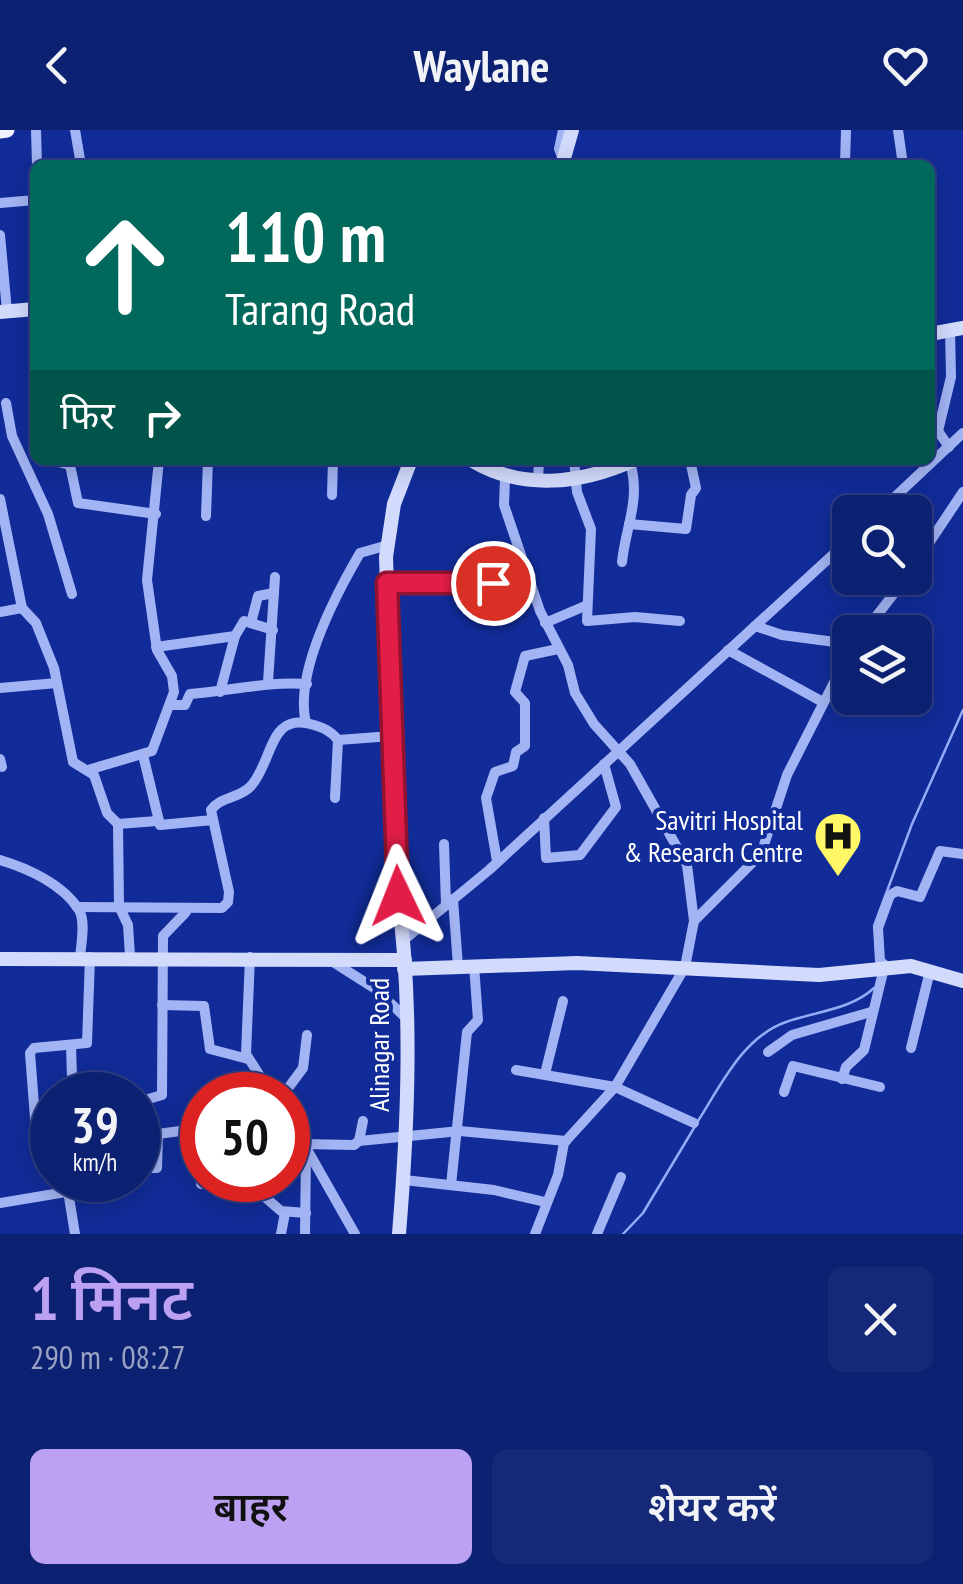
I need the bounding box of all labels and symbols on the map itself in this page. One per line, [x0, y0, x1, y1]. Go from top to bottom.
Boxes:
pin [451, 541, 536, 626]
place label: Savitri Hospital & Research Centre [624, 801, 803, 870]
hospital icon: Savitri Hospital & Research Centre [812, 810, 864, 878]
position arrow [346, 844, 450, 948]
street label: Alinagar Road [360, 978, 397, 1112]
speed limit sign: 50 [180, 1072, 310, 1202]

